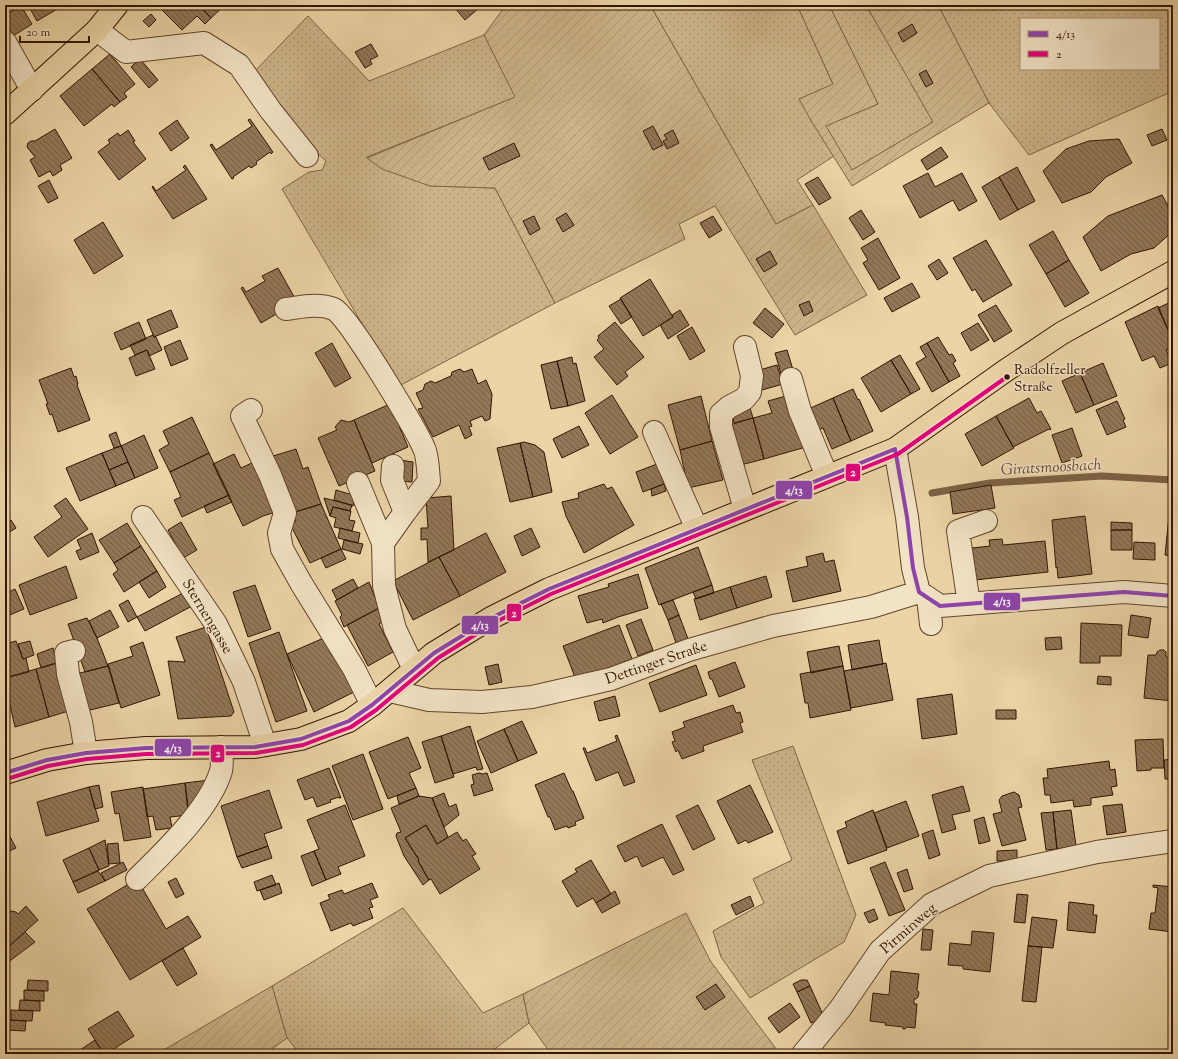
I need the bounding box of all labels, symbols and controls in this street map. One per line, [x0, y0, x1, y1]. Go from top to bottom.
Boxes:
scale bar [20, 18, 89, 44]
legend [1020, 18, 1160, 70]
text: 20 m [26, 24, 51, 42]
text: 4/13 [1056, 26, 1075, 44]
text: 2 [1056, 46, 1062, 64]
place label: Radolfzeller Straße [1014, 361, 1086, 398]
marker: Radolfzeller Straße [1002, 372, 1012, 382]
water label: Giratsmoosbach [1000, 454, 1102, 483]
line badge: 2 [845, 463, 861, 482]
text: 2 [850, 465, 856, 481]
line badge: 4/13 [775, 480, 813, 500]
text: 4/13 [784, 483, 803, 499]
street label: Sternengasse [176, 575, 237, 658]
line badge: 4/13 [983, 592, 1021, 611]
text: 4/13 [992, 594, 1011, 610]
line badge: 2 [506, 603, 522, 622]
text: 2 [511, 606, 517, 622]
line badge: 4/13 [461, 615, 499, 635]
text: 4/13 [470, 618, 489, 634]
street label: Dettinger Straße [603, 636, 710, 691]
line badge: 4/13 [154, 738, 192, 757]
text: 4/13 [163, 741, 182, 757]
line badge: 2 [210, 744, 225, 763]
text: 2 [215, 746, 221, 762]
street label: Pirminweg [876, 899, 942, 959]

